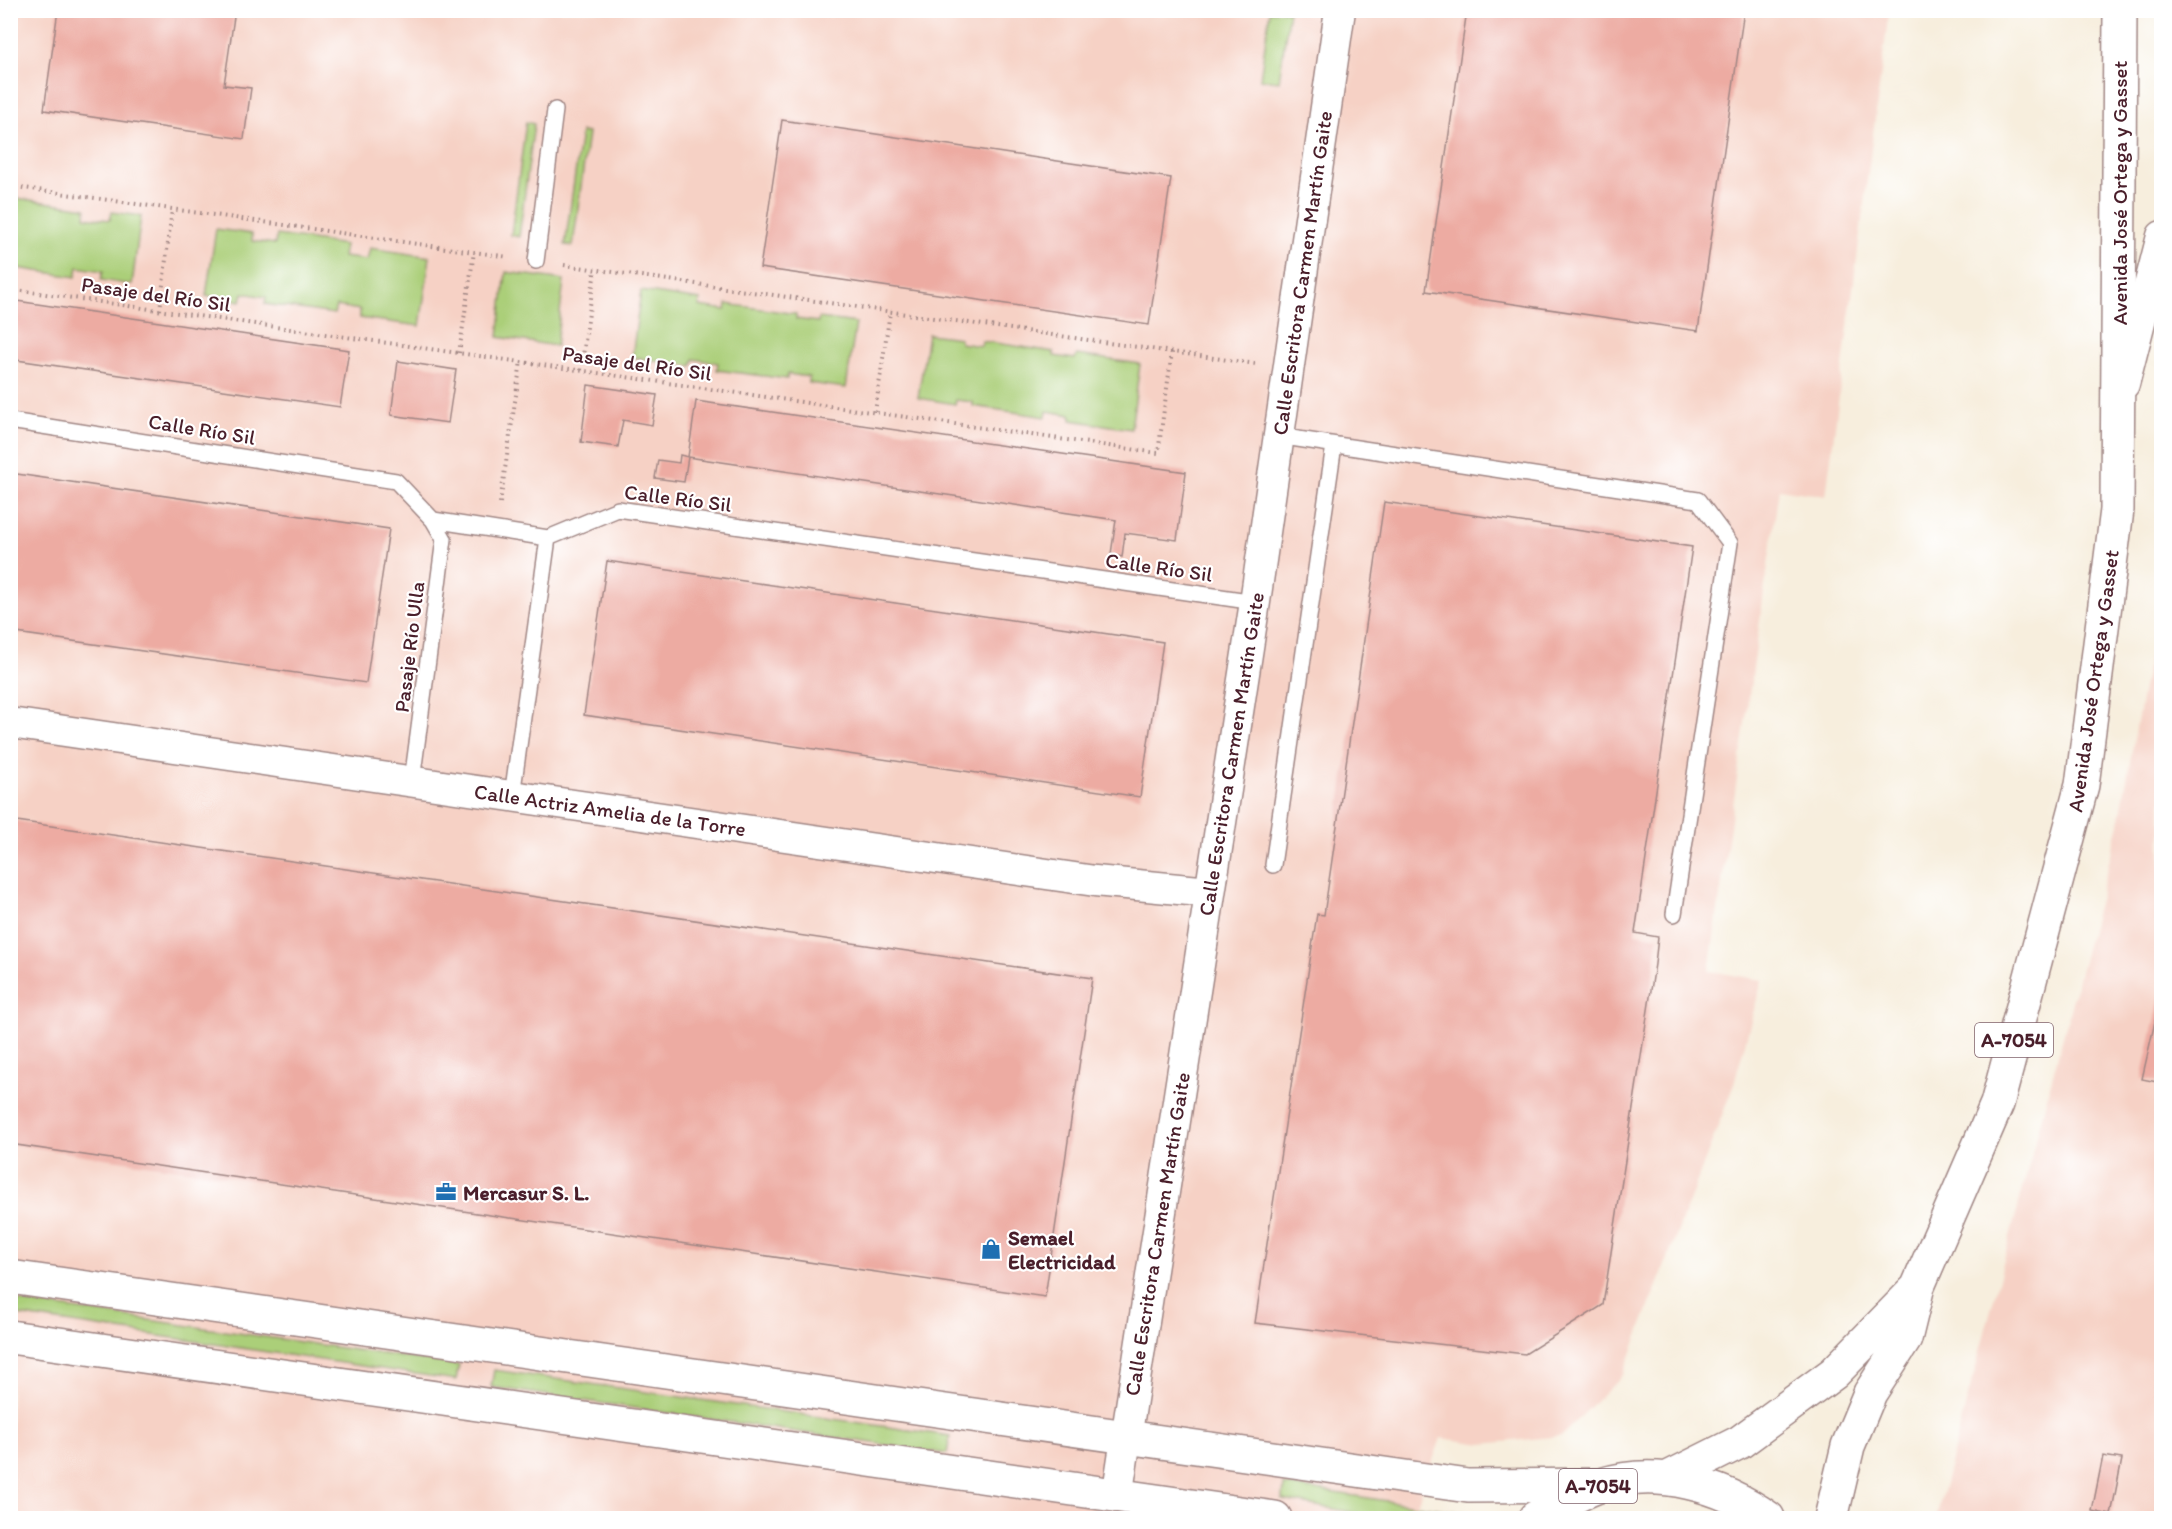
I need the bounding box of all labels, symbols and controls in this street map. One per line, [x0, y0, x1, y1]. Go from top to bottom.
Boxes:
street label: Avenida José Ortega y Gasset [2107, 61, 2132, 325]
street label: Calle Escritora Carmen Martín Gaite [1267, 109, 1337, 437]
street label: Pasaje del Río Sil [80, 271, 232, 317]
street label: Pasaje del Río Sil [561, 340, 713, 386]
street label: Calle Río Sil [147, 408, 257, 450]
street label: Calle Río Sil [623, 479, 733, 517]
street label: Calle Río Sil [1104, 547, 1214, 587]
street label: Avenida José Ortega y Gasset [2062, 548, 2124, 814]
street label: Pasaje Río Ulla [389, 580, 429, 714]
street label: Calle Escritora Carmen Martín Gaite [1193, 590, 1269, 918]
street label: Calle Actriz Amelia de la Torre [473, 779, 747, 841]
road number: A-7054 [1975, 1023, 2053, 1057]
street label: Calle Escritora Carmen Martín Gaite [1119, 1070, 1195, 1398]
office icon: Mercasur S. L. [434, 1180, 458, 1204]
place label: Mercasur S. L. [463, 1180, 589, 1205]
place label: Semael Electricidad [1008, 1225, 1116, 1274]
shop icon: Semael Electricidad [979, 1237, 1003, 1261]
road number: A-7054 [1559, 1469, 1637, 1503]

